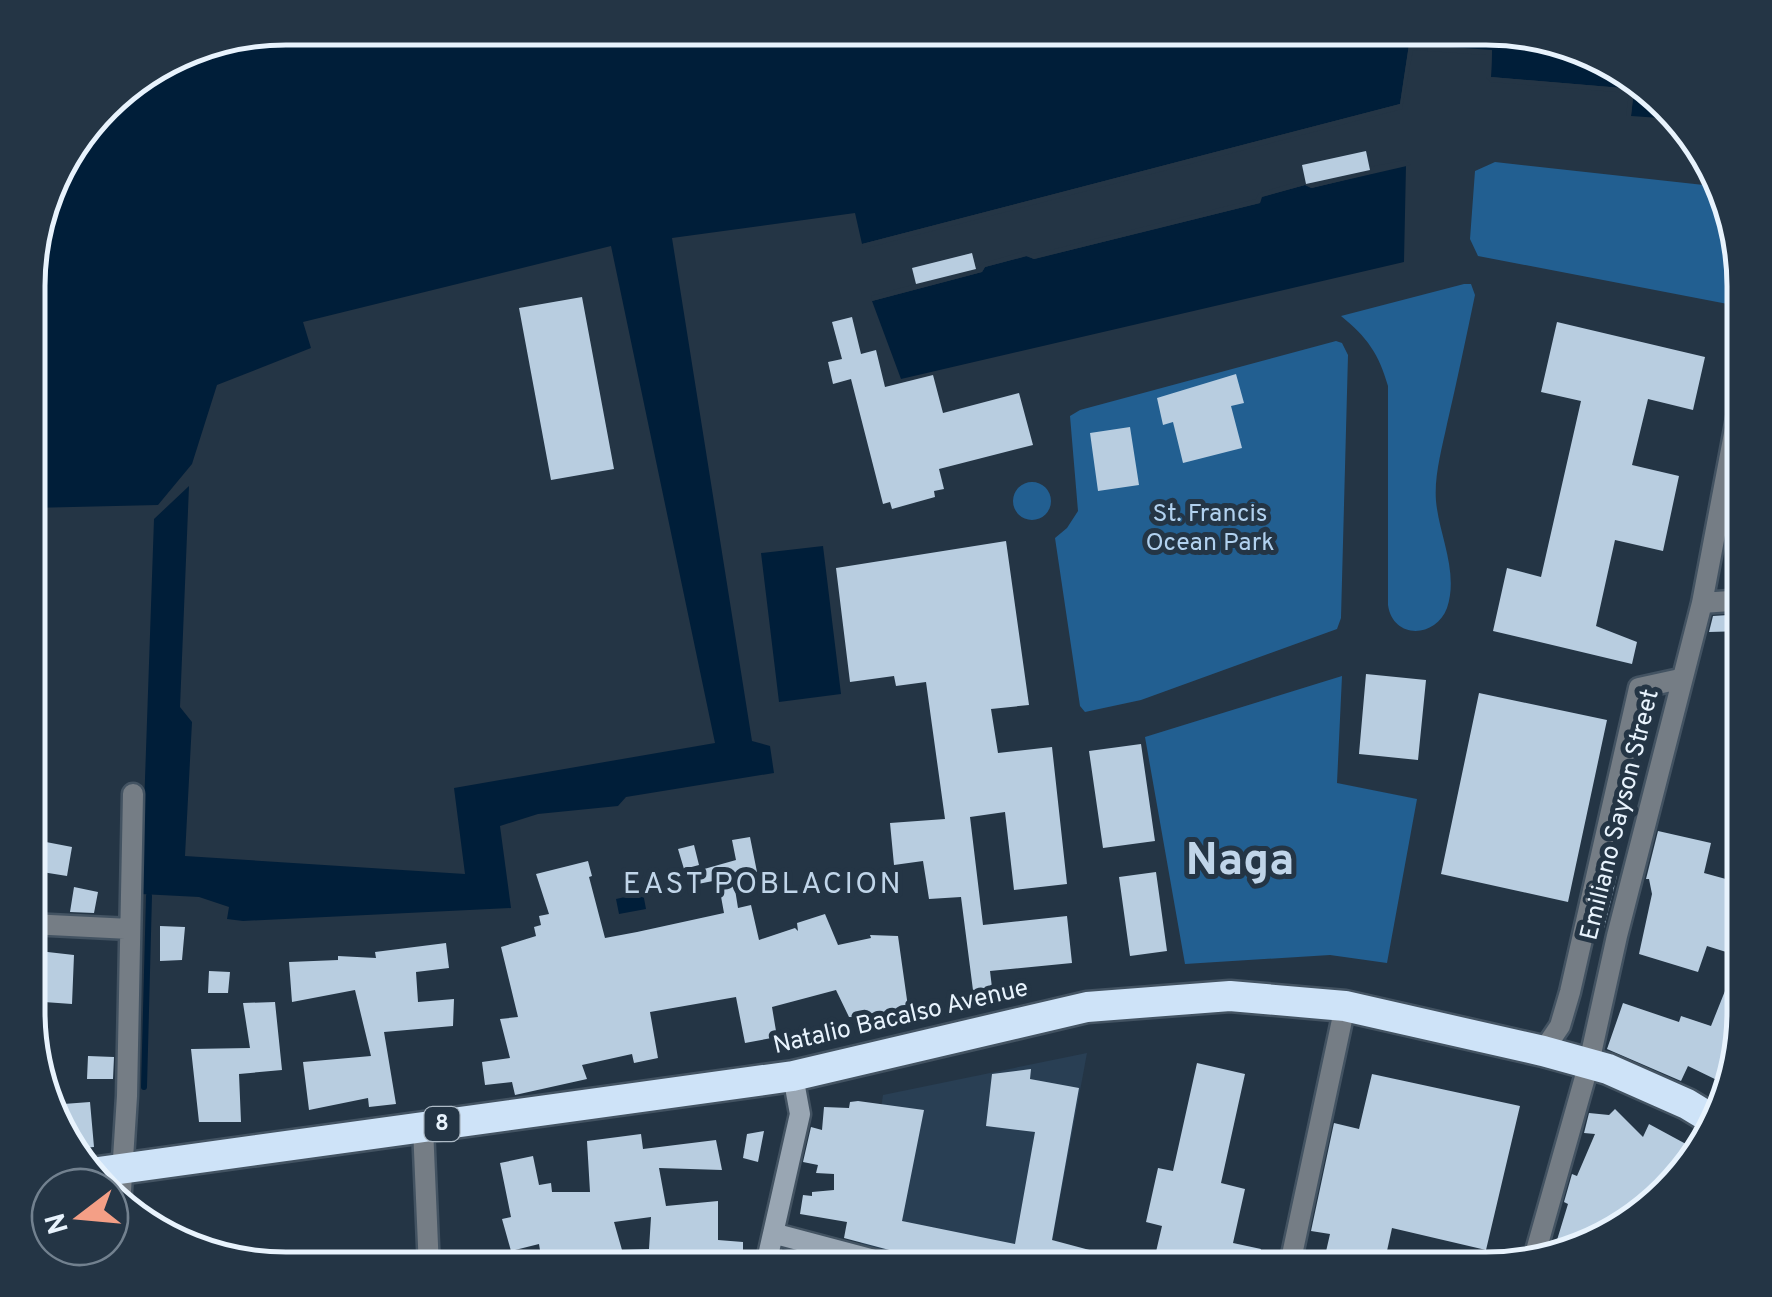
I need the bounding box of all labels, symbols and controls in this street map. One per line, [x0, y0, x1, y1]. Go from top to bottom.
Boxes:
park label: St. Francis Ocean Park [1145, 499, 1275, 560]
street label: Emiliano Sayson Street [1574, 686, 1668, 944]
district label: Naga [1186, 834, 1294, 891]
district label: EAST POBLACION [623, 867, 903, 904]
street label: Natalio Bacalso Avenue [770, 973, 1032, 1063]
road number: 8 [424, 1107, 460, 1141]
north arrow [30, 1167, 130, 1267]
text: N [39, 1208, 79, 1238]

